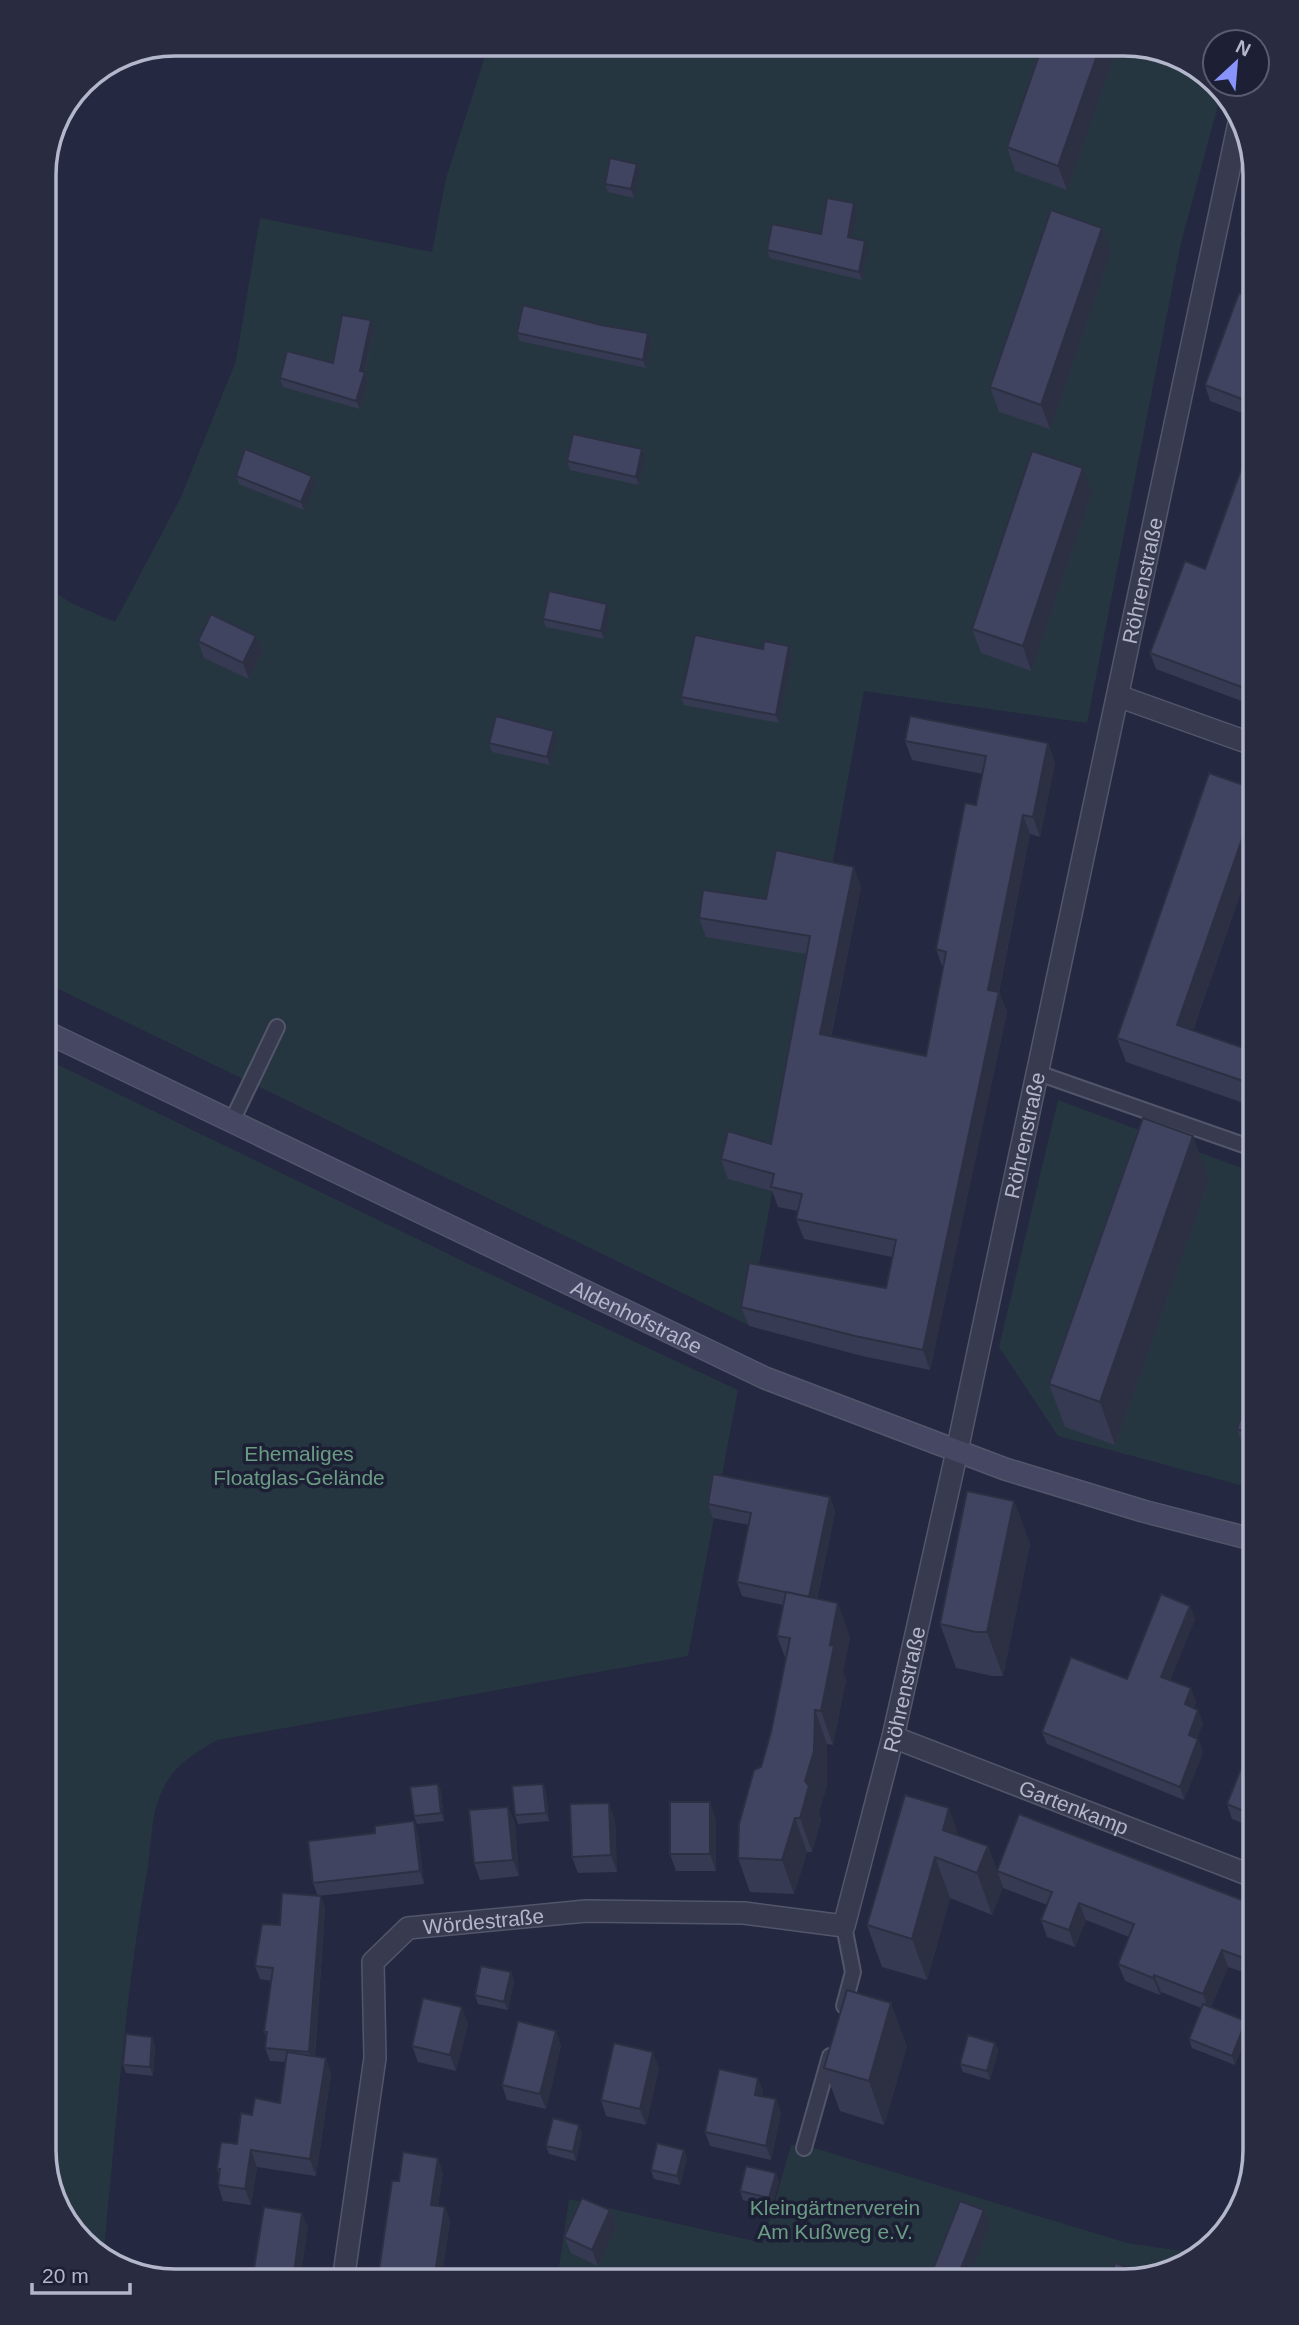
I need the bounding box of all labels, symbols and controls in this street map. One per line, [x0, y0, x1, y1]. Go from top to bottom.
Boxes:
north arrow [1201, 28, 1271, 98]
text: N [1232, 36, 1254, 61]
street label: Röhrenstraße [1117, 515, 1166, 646]
street label: Röhrenstraße [999, 1070, 1049, 1200]
street label: Aldenhofstraße [568, 1275, 706, 1358]
park label: Ehemaliges Floatglas-Gelände [213, 1442, 385, 1489]
street label: Röhrenstraße [878, 1624, 929, 1755]
street label: Gartenkamp [1016, 1775, 1132, 1839]
street label: Wördestraße [422, 1904, 545, 1938]
park label: Kleingärtnerverein Am Kußweg e.V. [750, 2196, 920, 2243]
scale bar [32, 2252, 130, 2296]
text: 20 m [42, 2264, 89, 2287]

